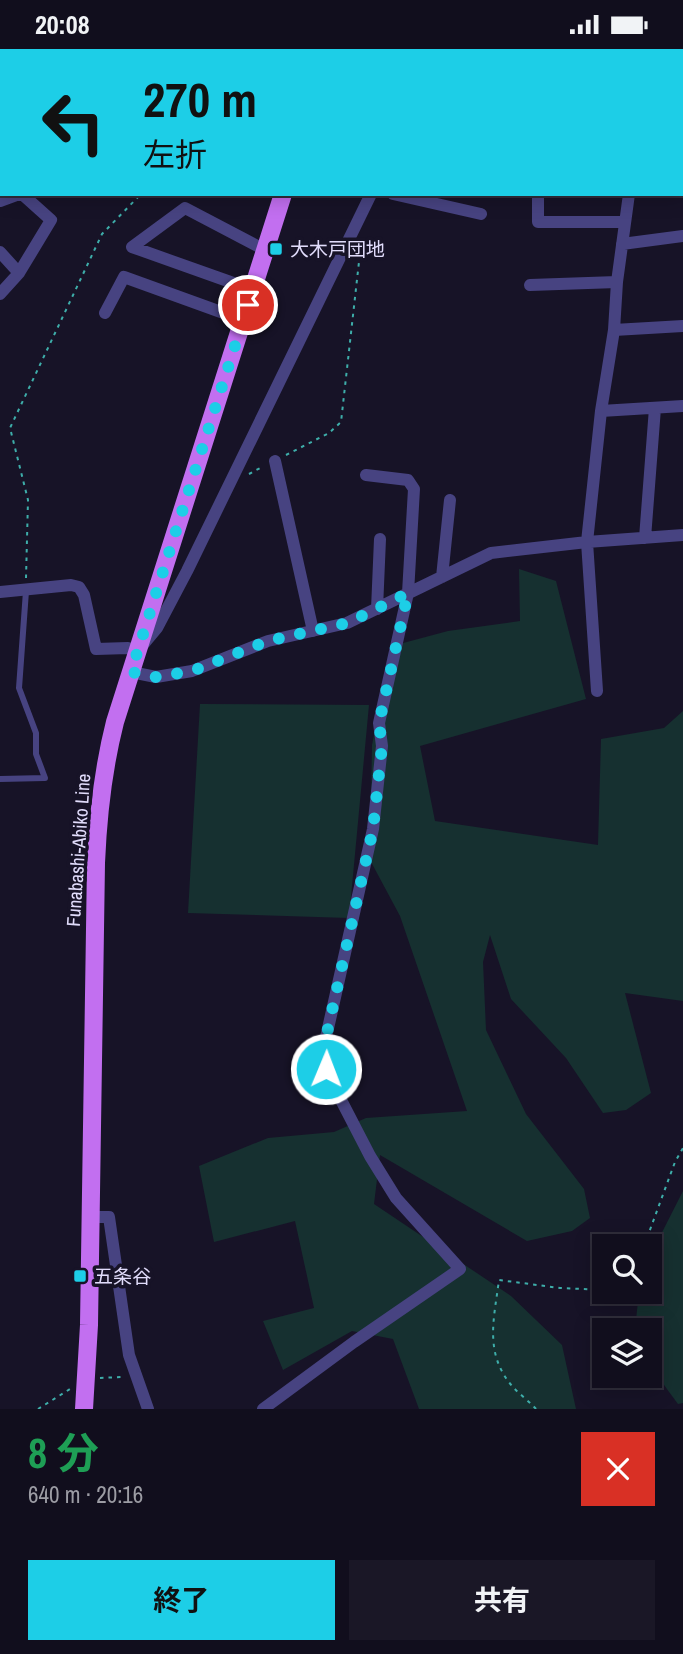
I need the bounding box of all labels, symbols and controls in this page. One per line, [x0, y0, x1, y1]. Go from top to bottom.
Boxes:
text: 20:08 [35, 7, 90, 42]
text: 270 m [143, 66, 257, 132]
icon: left [28, 77, 119, 168]
text: 左折 [143, 133, 207, 176]
place label: 大木戸団地 [290, 236, 385, 262]
marker: 大木戸団地 [268, 241, 284, 257]
pin [218, 275, 278, 335]
icon: arrive [229, 286, 267, 324]
street label: Funabashi-Abiko Line [60, 773, 96, 927]
position arrow [289, 1032, 363, 1106]
map controls [592, 1234, 662, 1388]
button: search [592, 1234, 662, 1304]
place label: 五条谷 [94, 1263, 151, 1289]
marker: 五条谷 [72, 1268, 88, 1284]
button: layers [592, 1318, 662, 1388]
text: 8 分 [28, 1425, 99, 1481]
button: close [581, 1432, 655, 1506]
text: 640 m · 20:16 [28, 1479, 143, 1510]
button: 終了 [28, 1560, 335, 1640]
button: 共有 [349, 1560, 655, 1640]

